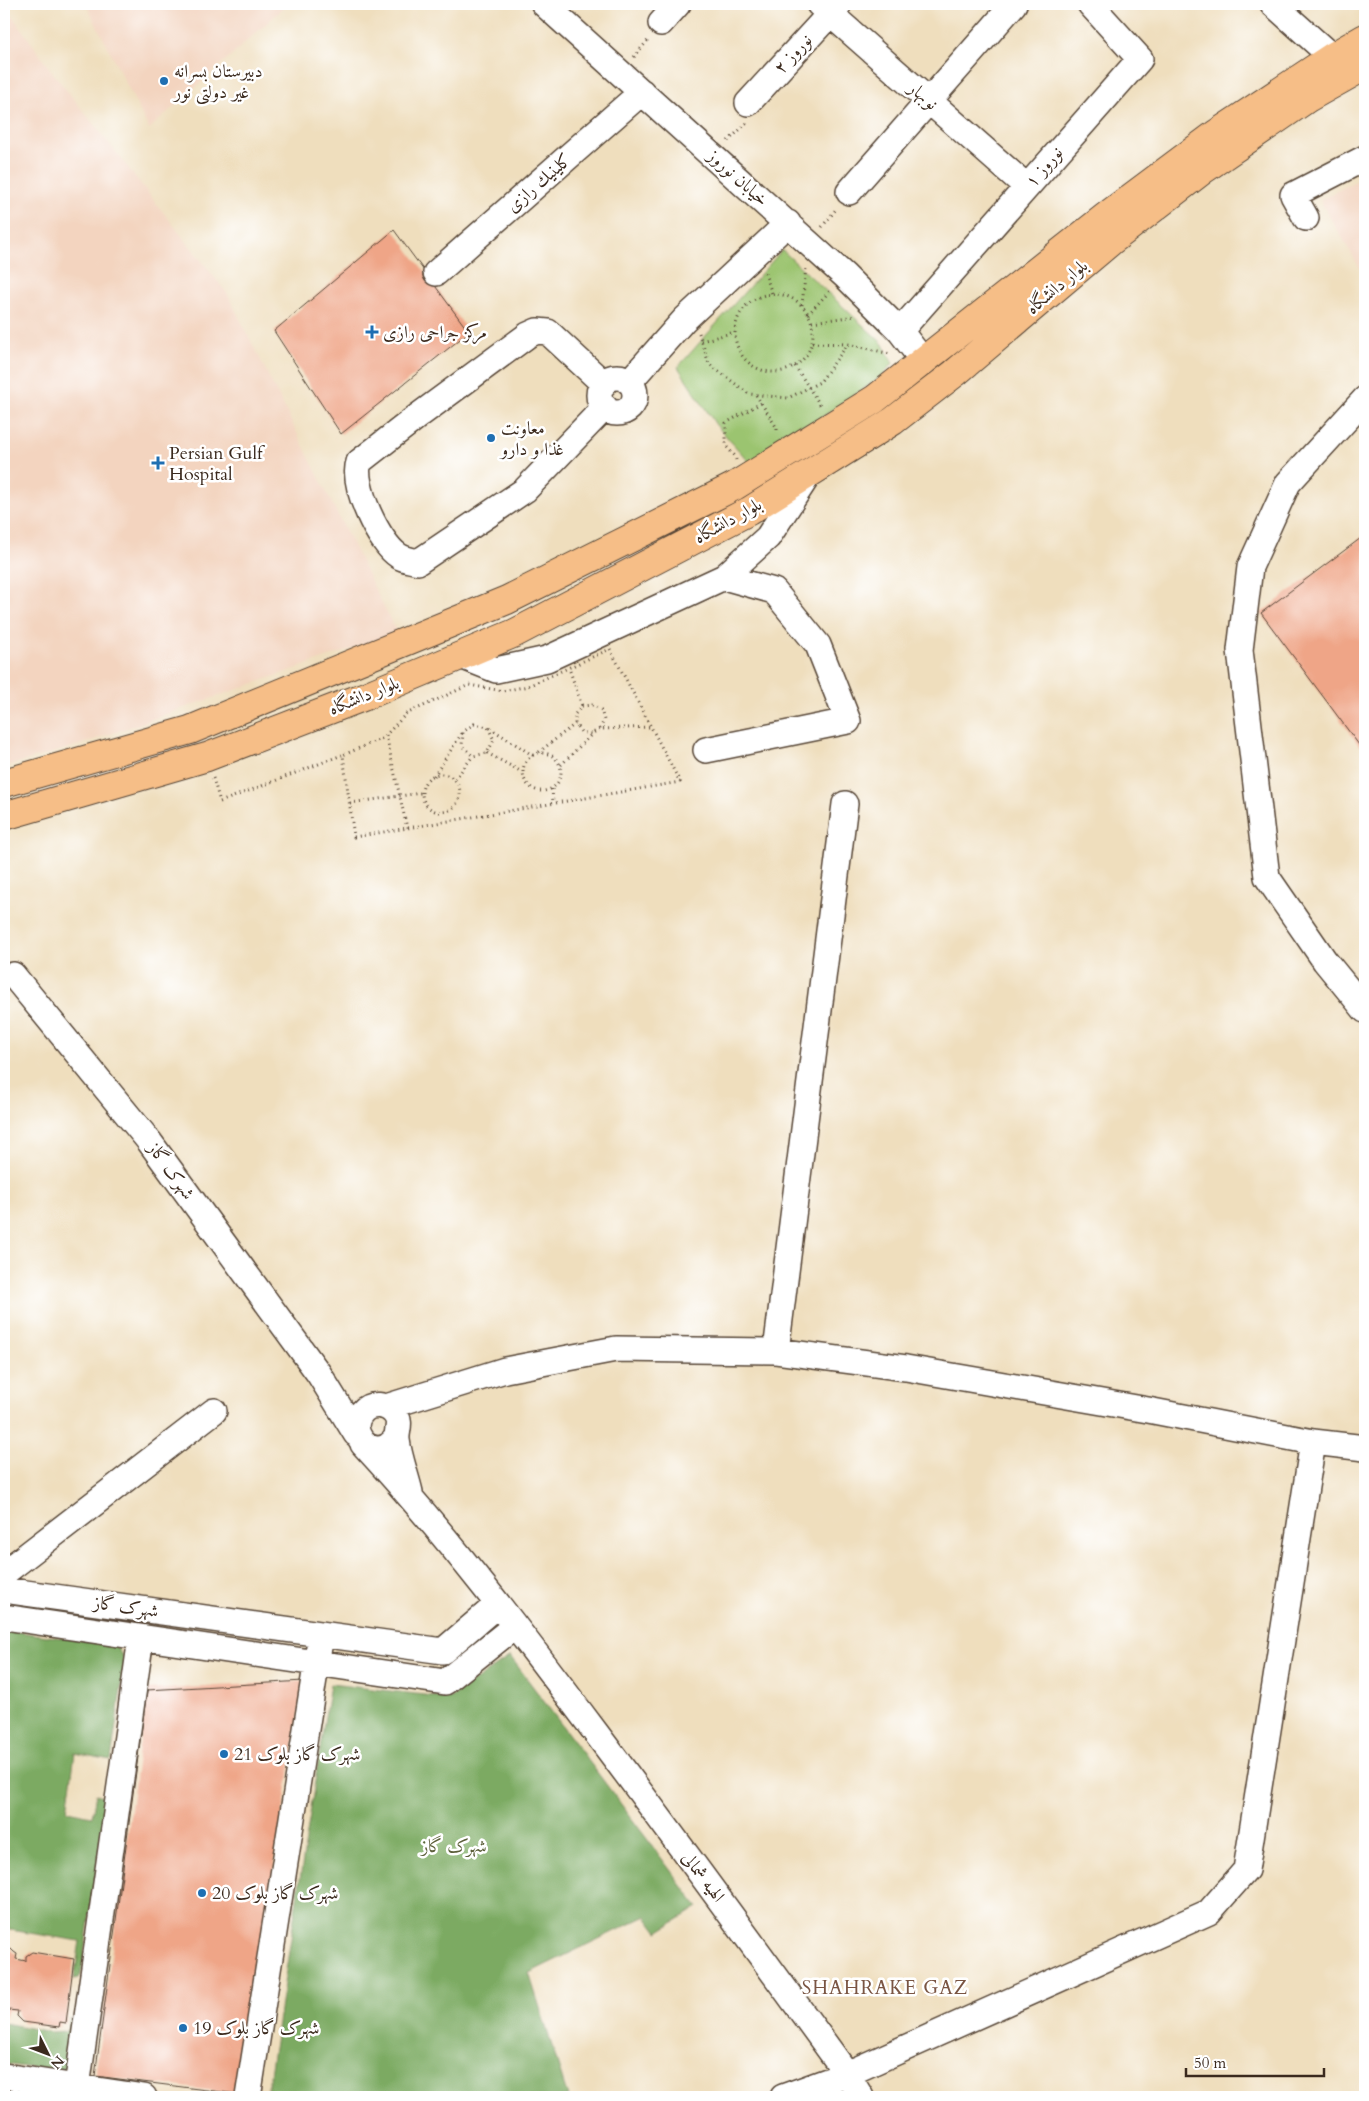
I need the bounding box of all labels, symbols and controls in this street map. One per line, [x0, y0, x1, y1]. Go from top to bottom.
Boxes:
street label: نوروز ۲ [768, 28, 818, 80]
place label: دبیرستان بسرانه غیر دولتی نور [172, 59, 263, 105]
marker: دبیرستان بسرانه غیر دولتی نور [158, 75, 170, 87]
street label: نوبهار [901, 75, 943, 116]
street label: نوروز ۱ [1019, 141, 1069, 193]
street label: خیابان نوروز [701, 143, 774, 212]
street label: كلينيك رازی [501, 148, 577, 218]
street label: بلوار دانشگاه [1021, 254, 1093, 320]
place label: مرکز جراحی رازی [383, 320, 487, 345]
marker: مرکز جراحی رازی [365, 325, 379, 339]
place label: معاونت غذا و دارو [499, 416, 564, 462]
marker: معاونت غذا و دارو [485, 432, 497, 444]
place label: Persian Gulf Hospital [169, 441, 266, 487]
marker: Persian Gulf Hospital [151, 456, 165, 470]
street label: بلوار دانشگاه [690, 492, 766, 550]
street label: بلوار دانشگاه [325, 671, 403, 721]
street label: شهرک گاز [140, 1135, 200, 1205]
street label: شهرک گاز [90, 1590, 160, 1624]
place label: شهرک گاز بلوک 21 [234, 1742, 360, 1767]
marker: شهرک گاز بلوک 21 [218, 1748, 230, 1760]
park label: شهرک گاز [419, 1834, 487, 1859]
street label: الهیه شمالی [676, 1846, 730, 1908]
place label: شهرک گاز بلوک 20 [212, 1881, 338, 1906]
marker: شهرک گاز بلوک 20 [196, 1887, 208, 1899]
district label: SHAHRAKE GAZ [802, 1975, 968, 2001]
place label: شهرک گاز بلوک 19 [193, 2016, 319, 2041]
marker: شهرک گاز بلوک 19 [177, 2022, 189, 2034]
north arrow [22, 2028, 72, 2078]
scale bar [1186, 2046, 1324, 2078]
text: N [46, 2051, 68, 2073]
text: 50 m [1194, 2053, 1226, 2073]

